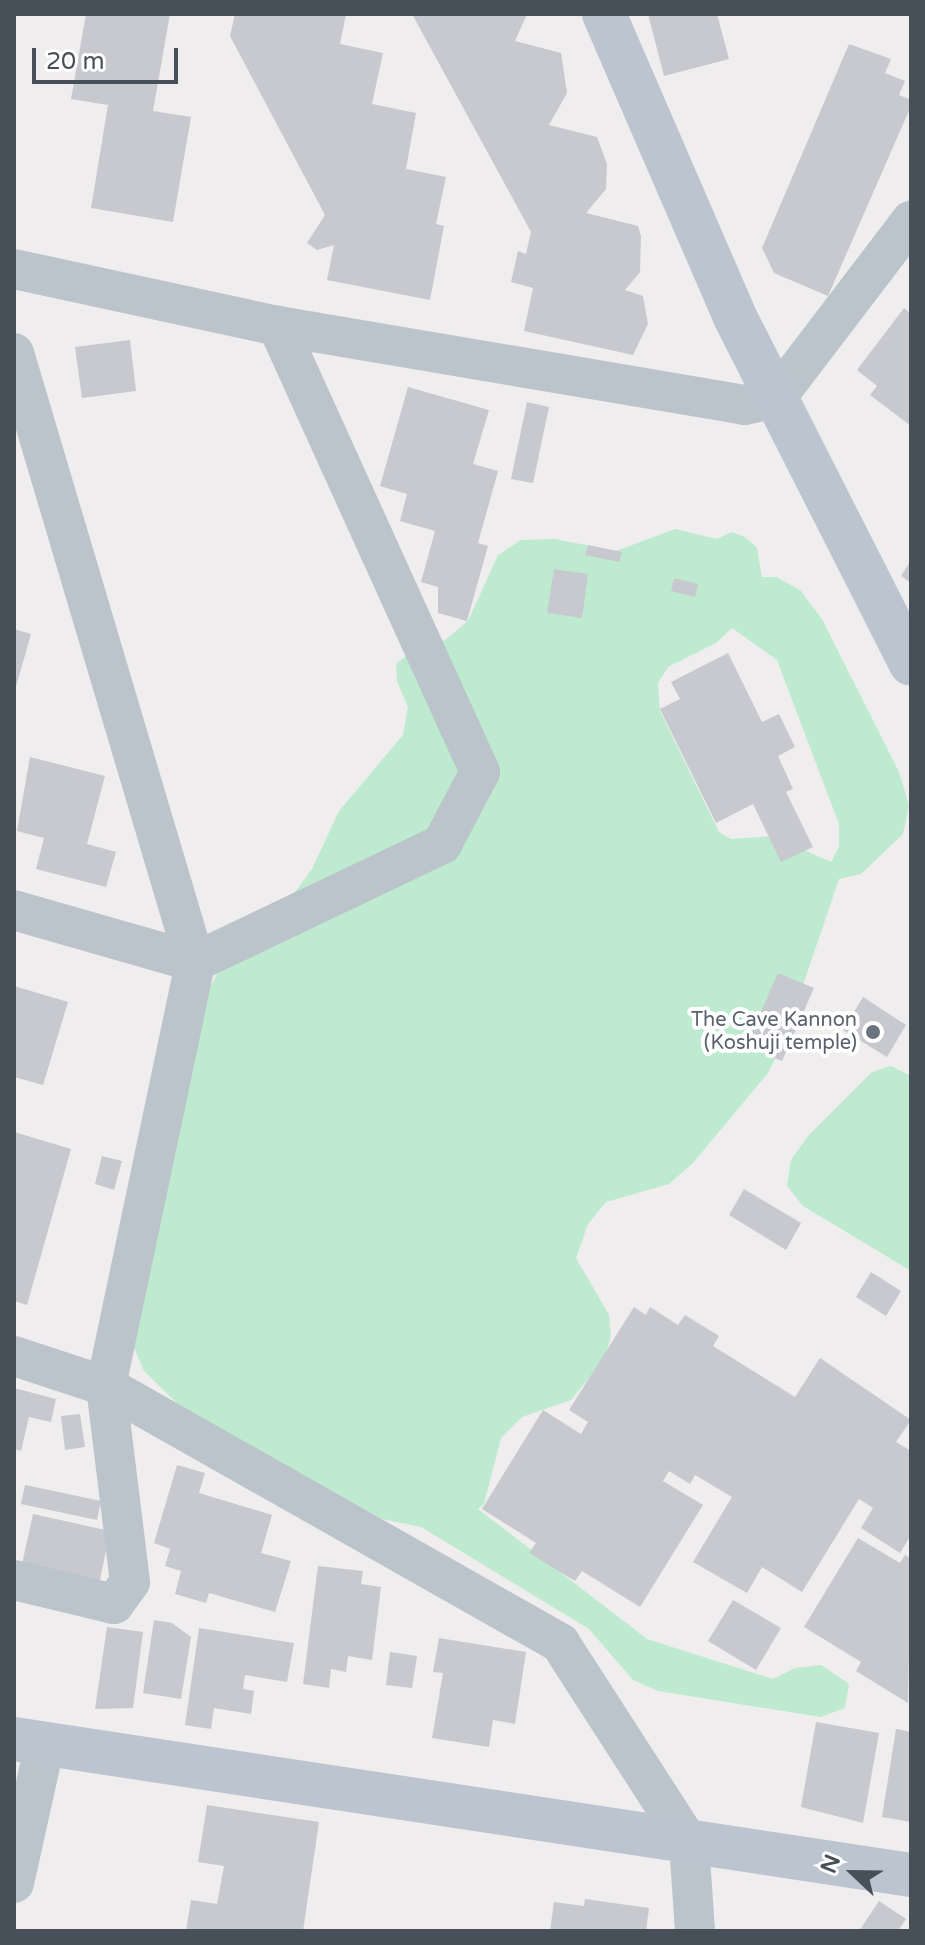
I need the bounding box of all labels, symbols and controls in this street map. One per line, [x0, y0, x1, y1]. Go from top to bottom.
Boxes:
scale bar [36, 32, 182, 82]
text: 20 m [46, 47, 104, 76]
place label: The Cave Kannon (Koshuji temple) [691, 1008, 857, 1055]
marker: The Cave Kannon (Koshuji temple) [864, 1023, 882, 1041]
north arrow [813, 1833, 893, 1913]
text: N [815, 1851, 846, 1877]

